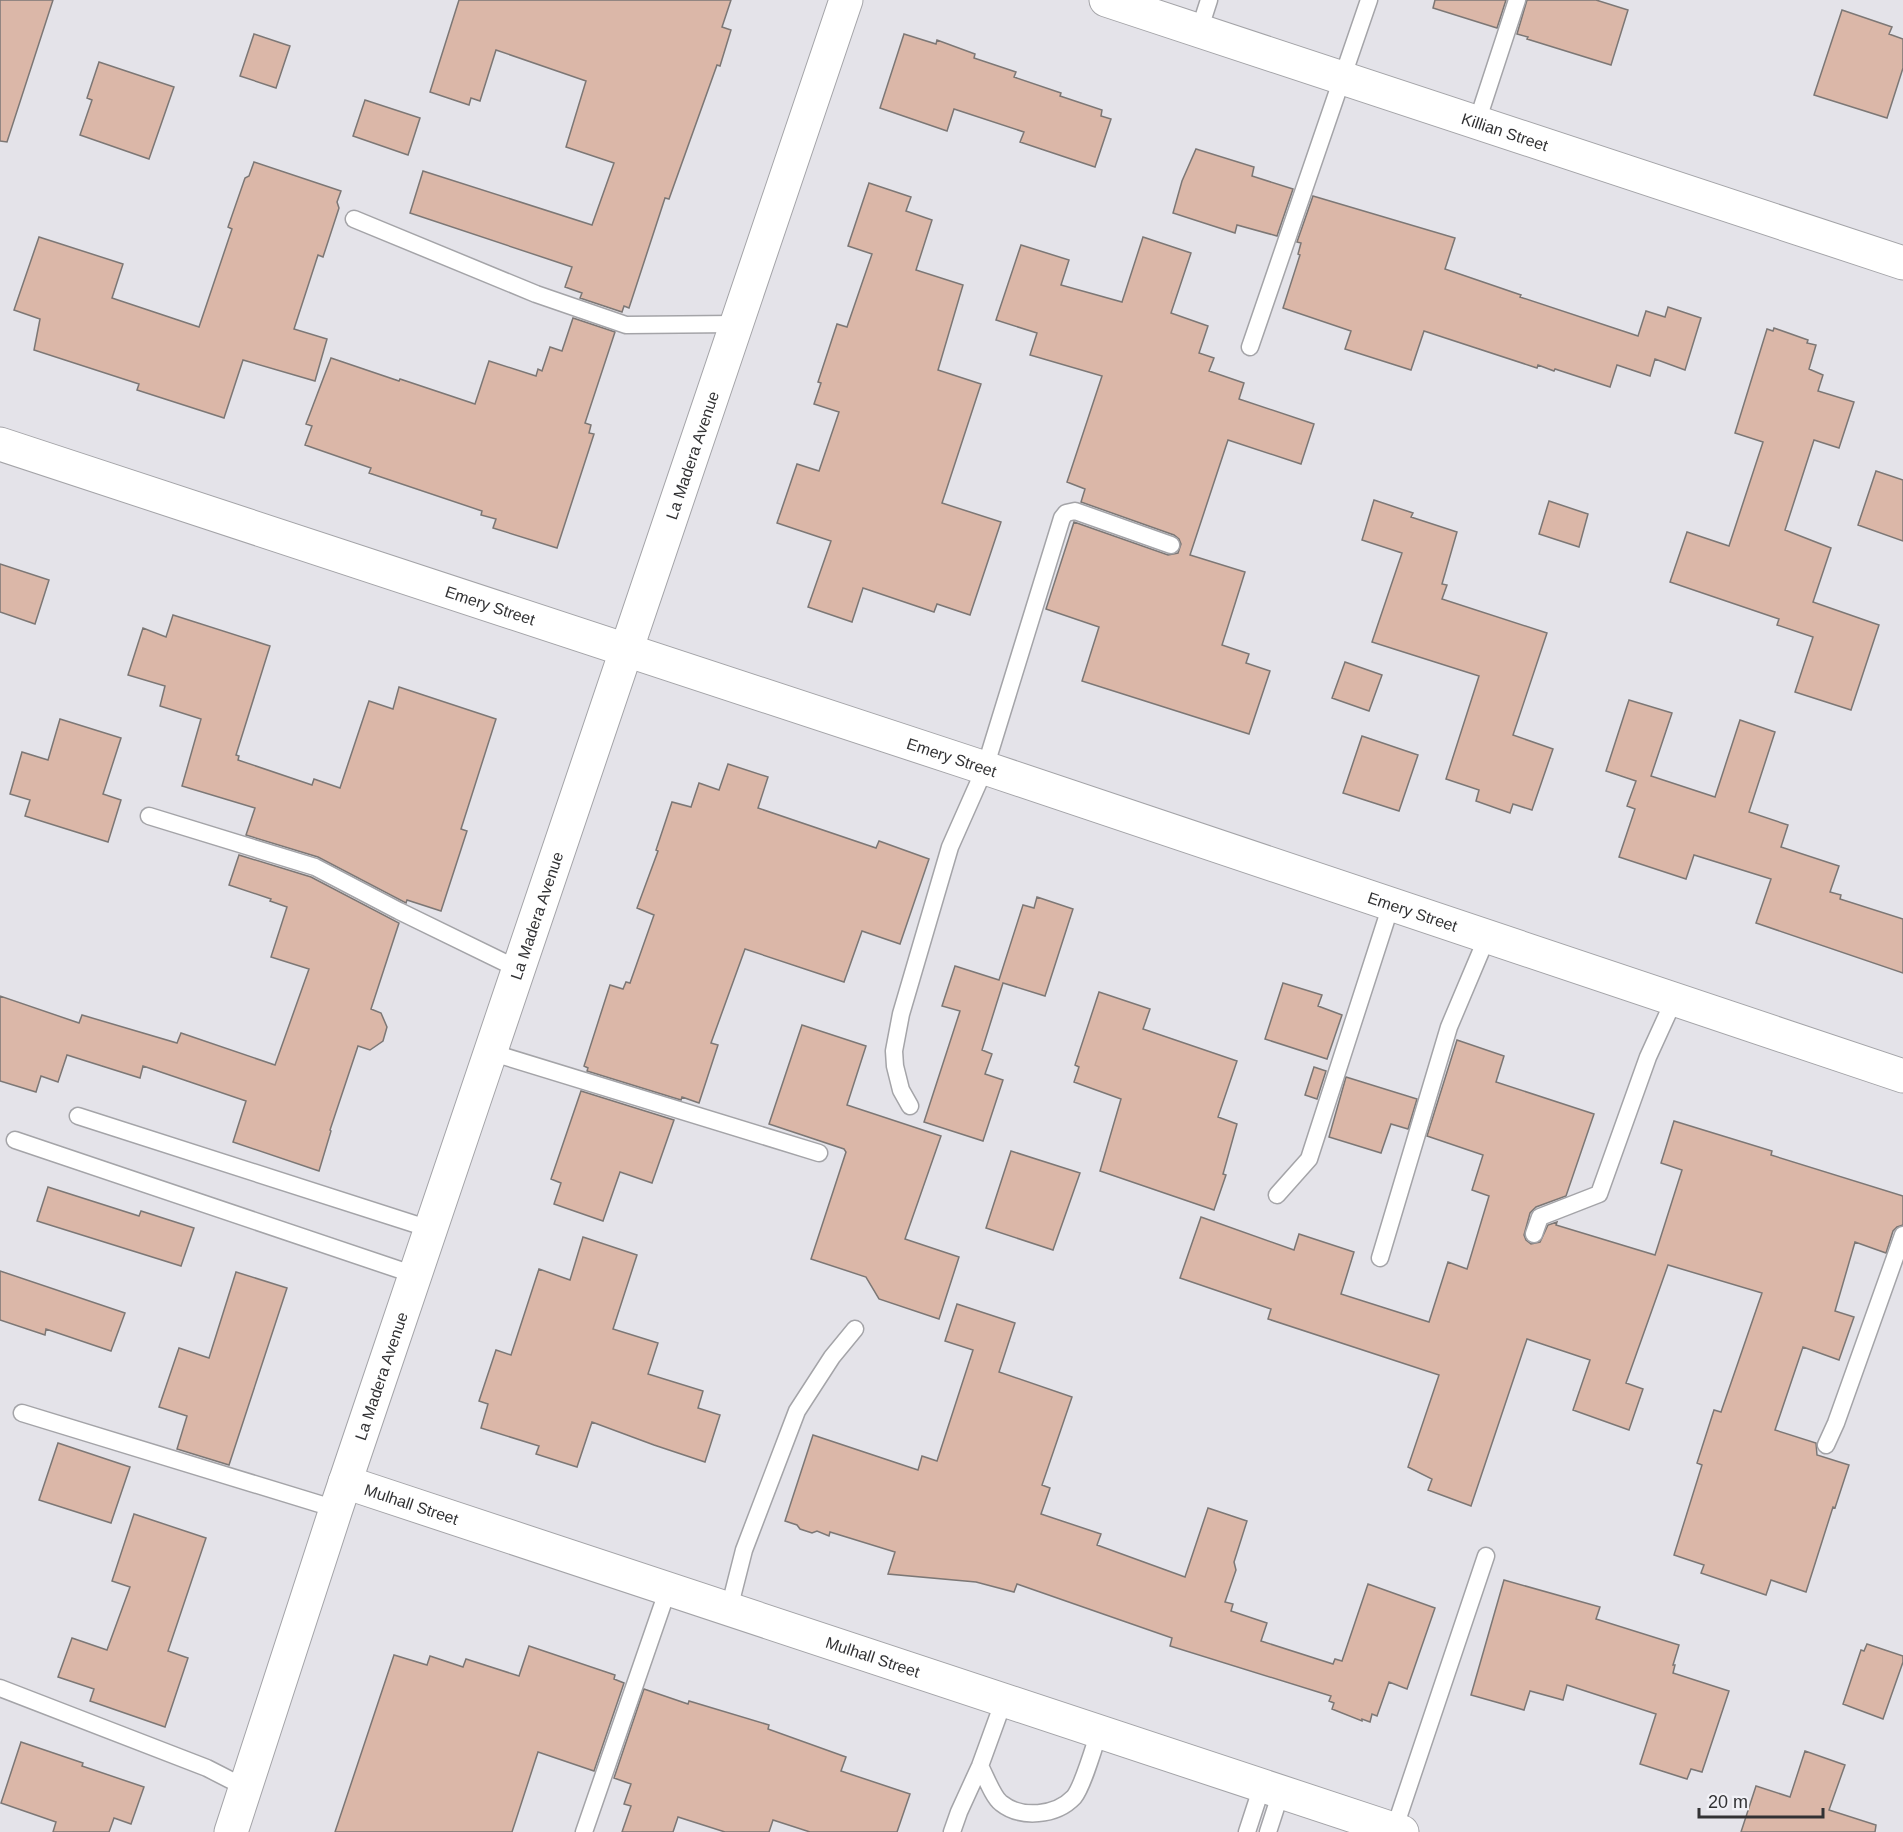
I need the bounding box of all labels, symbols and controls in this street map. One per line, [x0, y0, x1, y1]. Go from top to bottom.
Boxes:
street label: Killian Street [1459, 109, 1551, 154]
street label: La Madera Avenue [663, 389, 722, 521]
street label: Emery Street [443, 583, 538, 628]
street label: Emery Street [905, 734, 999, 780]
street label: La Madera Avenue [507, 849, 566, 982]
street label: Emery Street [1366, 889, 1460, 935]
street label: La Madera Avenue [351, 1310, 410, 1442]
street label: Mulhall Street [362, 1481, 461, 1528]
street label: Mulhall Street [824, 1633, 922, 1680]
scale bar [1699, 1781, 1824, 1819]
text: 20 m [1708, 1792, 1748, 1812]

